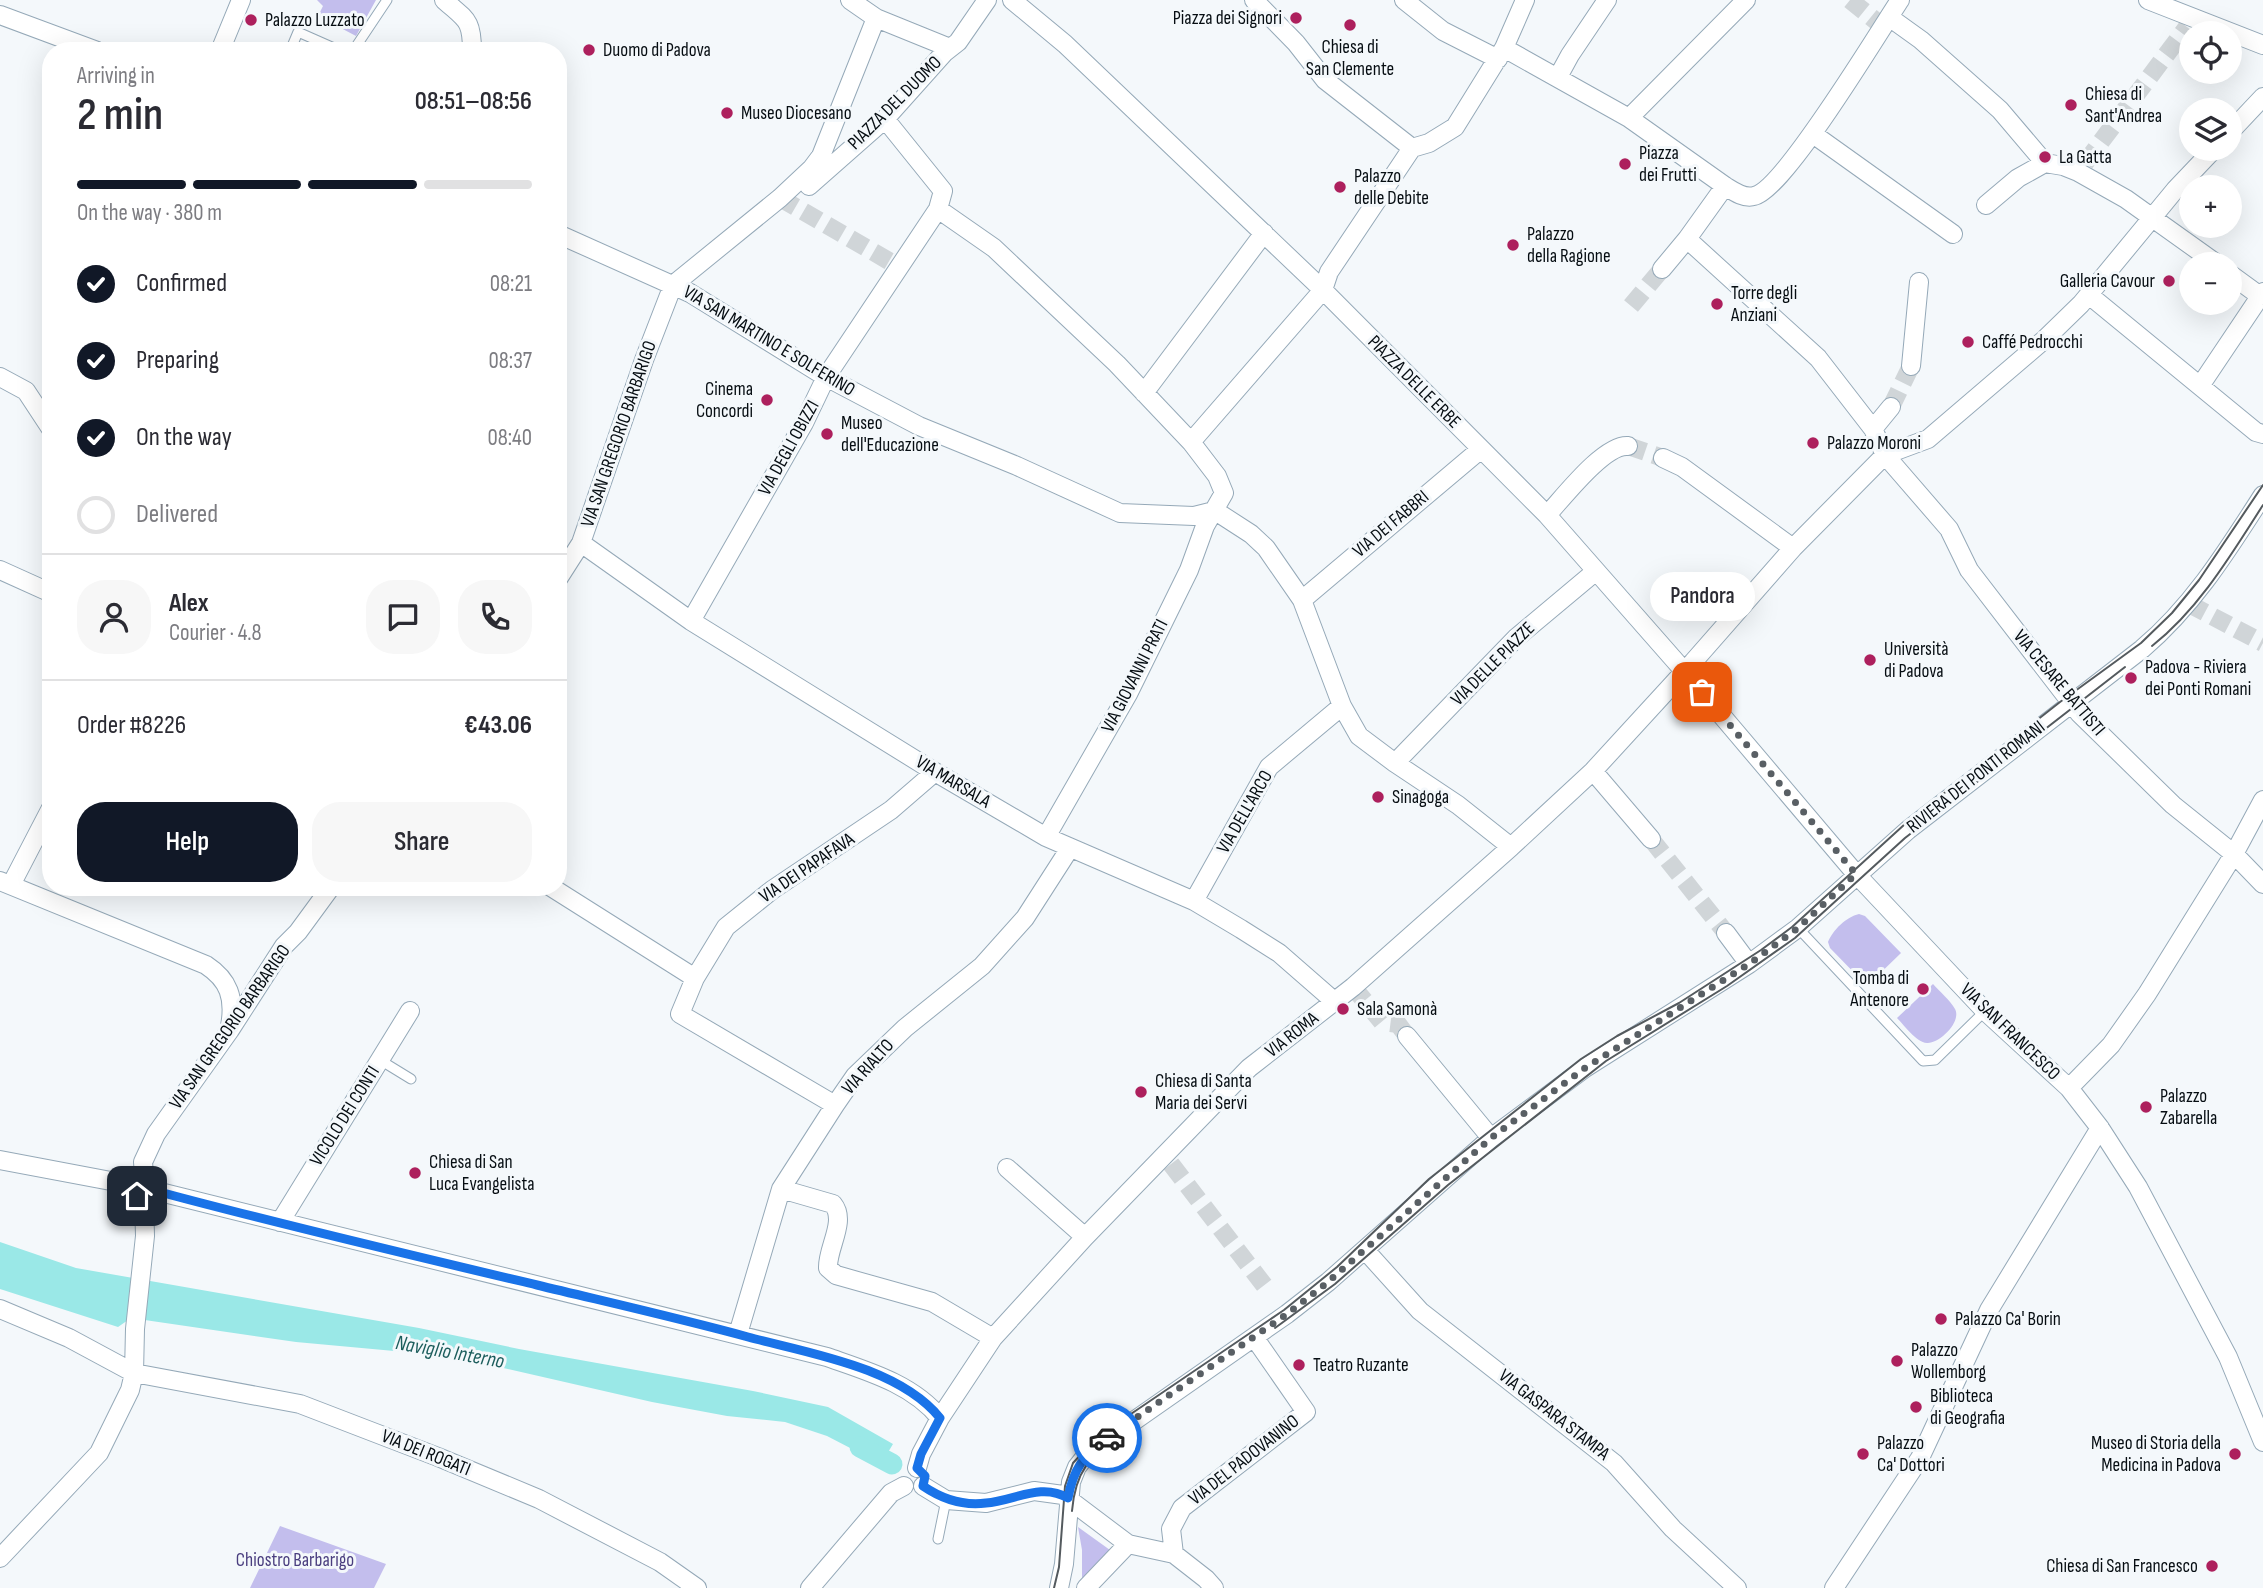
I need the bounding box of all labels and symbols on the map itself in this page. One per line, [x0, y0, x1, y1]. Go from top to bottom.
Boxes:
place label: Piazza dei Signori [1173, 7, 1282, 30]
place label: Palazzo Luzzato [265, 9, 365, 32]
marker: Piazza dei Signori [1288, 10, 1304, 26]
marker: Palazzo Luzzato [243, 12, 259, 28]
marker: Chiesa di San Clemente [1342, 17, 1358, 33]
place label: Chiesa di San Clemente [1306, 36, 1394, 81]
place label: Duomo di Padova [603, 39, 711, 62]
marker: Duomo di Padova [581, 42, 597, 58]
street label: PIAZZA DEL DUOMO [843, 51, 947, 155]
place label: Chiesa di Sant'Andrea [2085, 83, 2162, 128]
marker: Chiesa di Sant'Andrea [2063, 97, 2079, 113]
place label: Museo Diocesano [741, 102, 852, 125]
marker: Museo Diocesano [719, 105, 735, 121]
place label: Piazza dei Frutti [1639, 142, 1697, 187]
place label: La Gatta [2059, 146, 2112, 169]
marker: La Gatta [2037, 149, 2053, 165]
marker: Piazza dei Frutti [1617, 156, 1633, 172]
place label: Palazzo delle Debite [1354, 165, 1429, 210]
marker: Palazzo delle Debite [1332, 179, 1348, 195]
place label: Palazzo della Ragione [1527, 223, 1611, 268]
marker: Palazzo della Ragione [1505, 237, 1521, 253]
place label: Galleria Cavour [2060, 270, 2156, 293]
marker: Galleria Cavour [2161, 273, 2177, 289]
street label: VIA SAN MARTINO E SOLFERINO [679, 281, 859, 401]
place label: Torre degli Anziani [1730, 282, 1797, 327]
marker: Torre degli Anziani [1709, 296, 1725, 312]
street label: PIAZZA DELLE ERBE [1363, 331, 1465, 433]
place label: Caffé Pedrocchi [1982, 331, 2083, 354]
marker: Caffé Pedrocchi [1960, 334, 1976, 350]
street label: VIA SAN GREGORIO BARBARIGO [576, 338, 662, 530]
place label: Cinema Concordi [696, 378, 753, 423]
marker: Cinema Concordi [759, 392, 775, 408]
street label: VIA DEGLI OBIZZI [753, 396, 825, 500]
place label: Museo dell'Educazione [841, 412, 939, 457]
marker: Museo dell'Educazione [819, 426, 835, 442]
place label: Palazzo Moroni [1827, 432, 1921, 455]
marker: Palazzo Moroni [1805, 435, 1821, 451]
street label: VIA DEI FABBRI [1348, 486, 1434, 562]
callout: Pandora [1650, 573, 1754, 622]
street label: VIA GIOVANNI PRATI [1097, 616, 1173, 736]
street label: VIA DELLE PIAZZE [1446, 617, 1540, 711]
street label: VIA CESARE BATTISTI [2008, 625, 2110, 741]
place label: Università di Padova [1884, 638, 1948, 683]
marker: Università di Padova [1862, 652, 1878, 668]
place label: Padova - Riviera dei Ponti Romani [2145, 656, 2251, 701]
pin [1672, 662, 1732, 722]
marker: Padova - Riviera dei Ponti Romani [2123, 670, 2139, 686]
street label: RIVIERA DEI PONTI ROMANI [1902, 716, 2050, 838]
street label: VIA MARSALA [911, 751, 995, 814]
street label: VIA DELL'ARCO [1212, 766, 1278, 858]
place label: Sinagoga [1392, 786, 1449, 809]
marker: Sinagoga [1370, 789, 1386, 805]
street label: VIA DEI PAPAFAVA [755, 827, 860, 908]
street label: VIA SAN GREGORIO BARBARIGO [164, 940, 296, 1114]
place label: Tomba di Antenore [1849, 967, 1909, 1012]
street label: VIA SAN FRANCESCO [1955, 979, 2065, 1085]
marker: Tomba di Antenore [1915, 981, 1931, 997]
place label: Sala Samonà [1357, 998, 1437, 1021]
marker: Sala Samonà [1335, 1001, 1351, 1017]
street label: VIA ROMA [1261, 1007, 1324, 1063]
street label: VIA RIALTO [837, 1034, 899, 1100]
street label: VICOLO DEI CONTI [305, 1062, 385, 1170]
place label: Chiesa di Santa Maria dei Servi [1155, 1070, 1252, 1115]
marker: Chiesa di Santa Maria dei Servi [1133, 1084, 1149, 1100]
place label: Palazzo Zabarella [2160, 1085, 2217, 1130]
marker: Palazzo Zabarella [2138, 1099, 2154, 1115]
place label: Chiesa di San Luca Evangelista [429, 1151, 534, 1196]
marker: Chiesa di San Luca Evangelista [407, 1165, 423, 1181]
pin [107, 1166, 167, 1226]
place label: Palazzo Ca' Borin [1955, 1308, 2061, 1331]
marker: Palazzo Ca' Borin [1933, 1311, 1949, 1327]
water label: Naviglio Interno [394, 1330, 507, 1374]
place label: Palazzo Wollemborg [1911, 1339, 1987, 1384]
marker: Palazzo Wollemborg [1889, 1353, 1905, 1369]
place label: Teatro Ruzante [1313, 1354, 1409, 1377]
marker: Teatro Ruzante [1291, 1357, 1307, 1373]
street label: VIA GASPARA STAMPA [1494, 1364, 1615, 1466]
place label: Biblioteca di Geografia [1930, 1385, 2005, 1430]
marker: Biblioteca di Geografia [1908, 1399, 1924, 1415]
courier [1072, 1403, 1142, 1473]
street label: VIA DEL PADOVANINO [1184, 1410, 1304, 1510]
street label: VIA DEI ROGATI [378, 1425, 474, 1481]
place label: Palazzo Ca' Dottori [1877, 1432, 1945, 1477]
place label: Museo di Storia della Medicina in Padova [2091, 1432, 2221, 1477]
marker: Palazzo Ca' Dottori [1855, 1446, 1871, 1462]
marker: Museo di Storia della Medicina in Padova [2227, 1446, 2243, 1462]
park label: Chiostro Barbarigo [236, 1549, 354, 1572]
place label: Chiesa di San Francesco [2046, 1555, 2198, 1578]
marker: Chiesa di San Francesco [2204, 1558, 2220, 1574]

